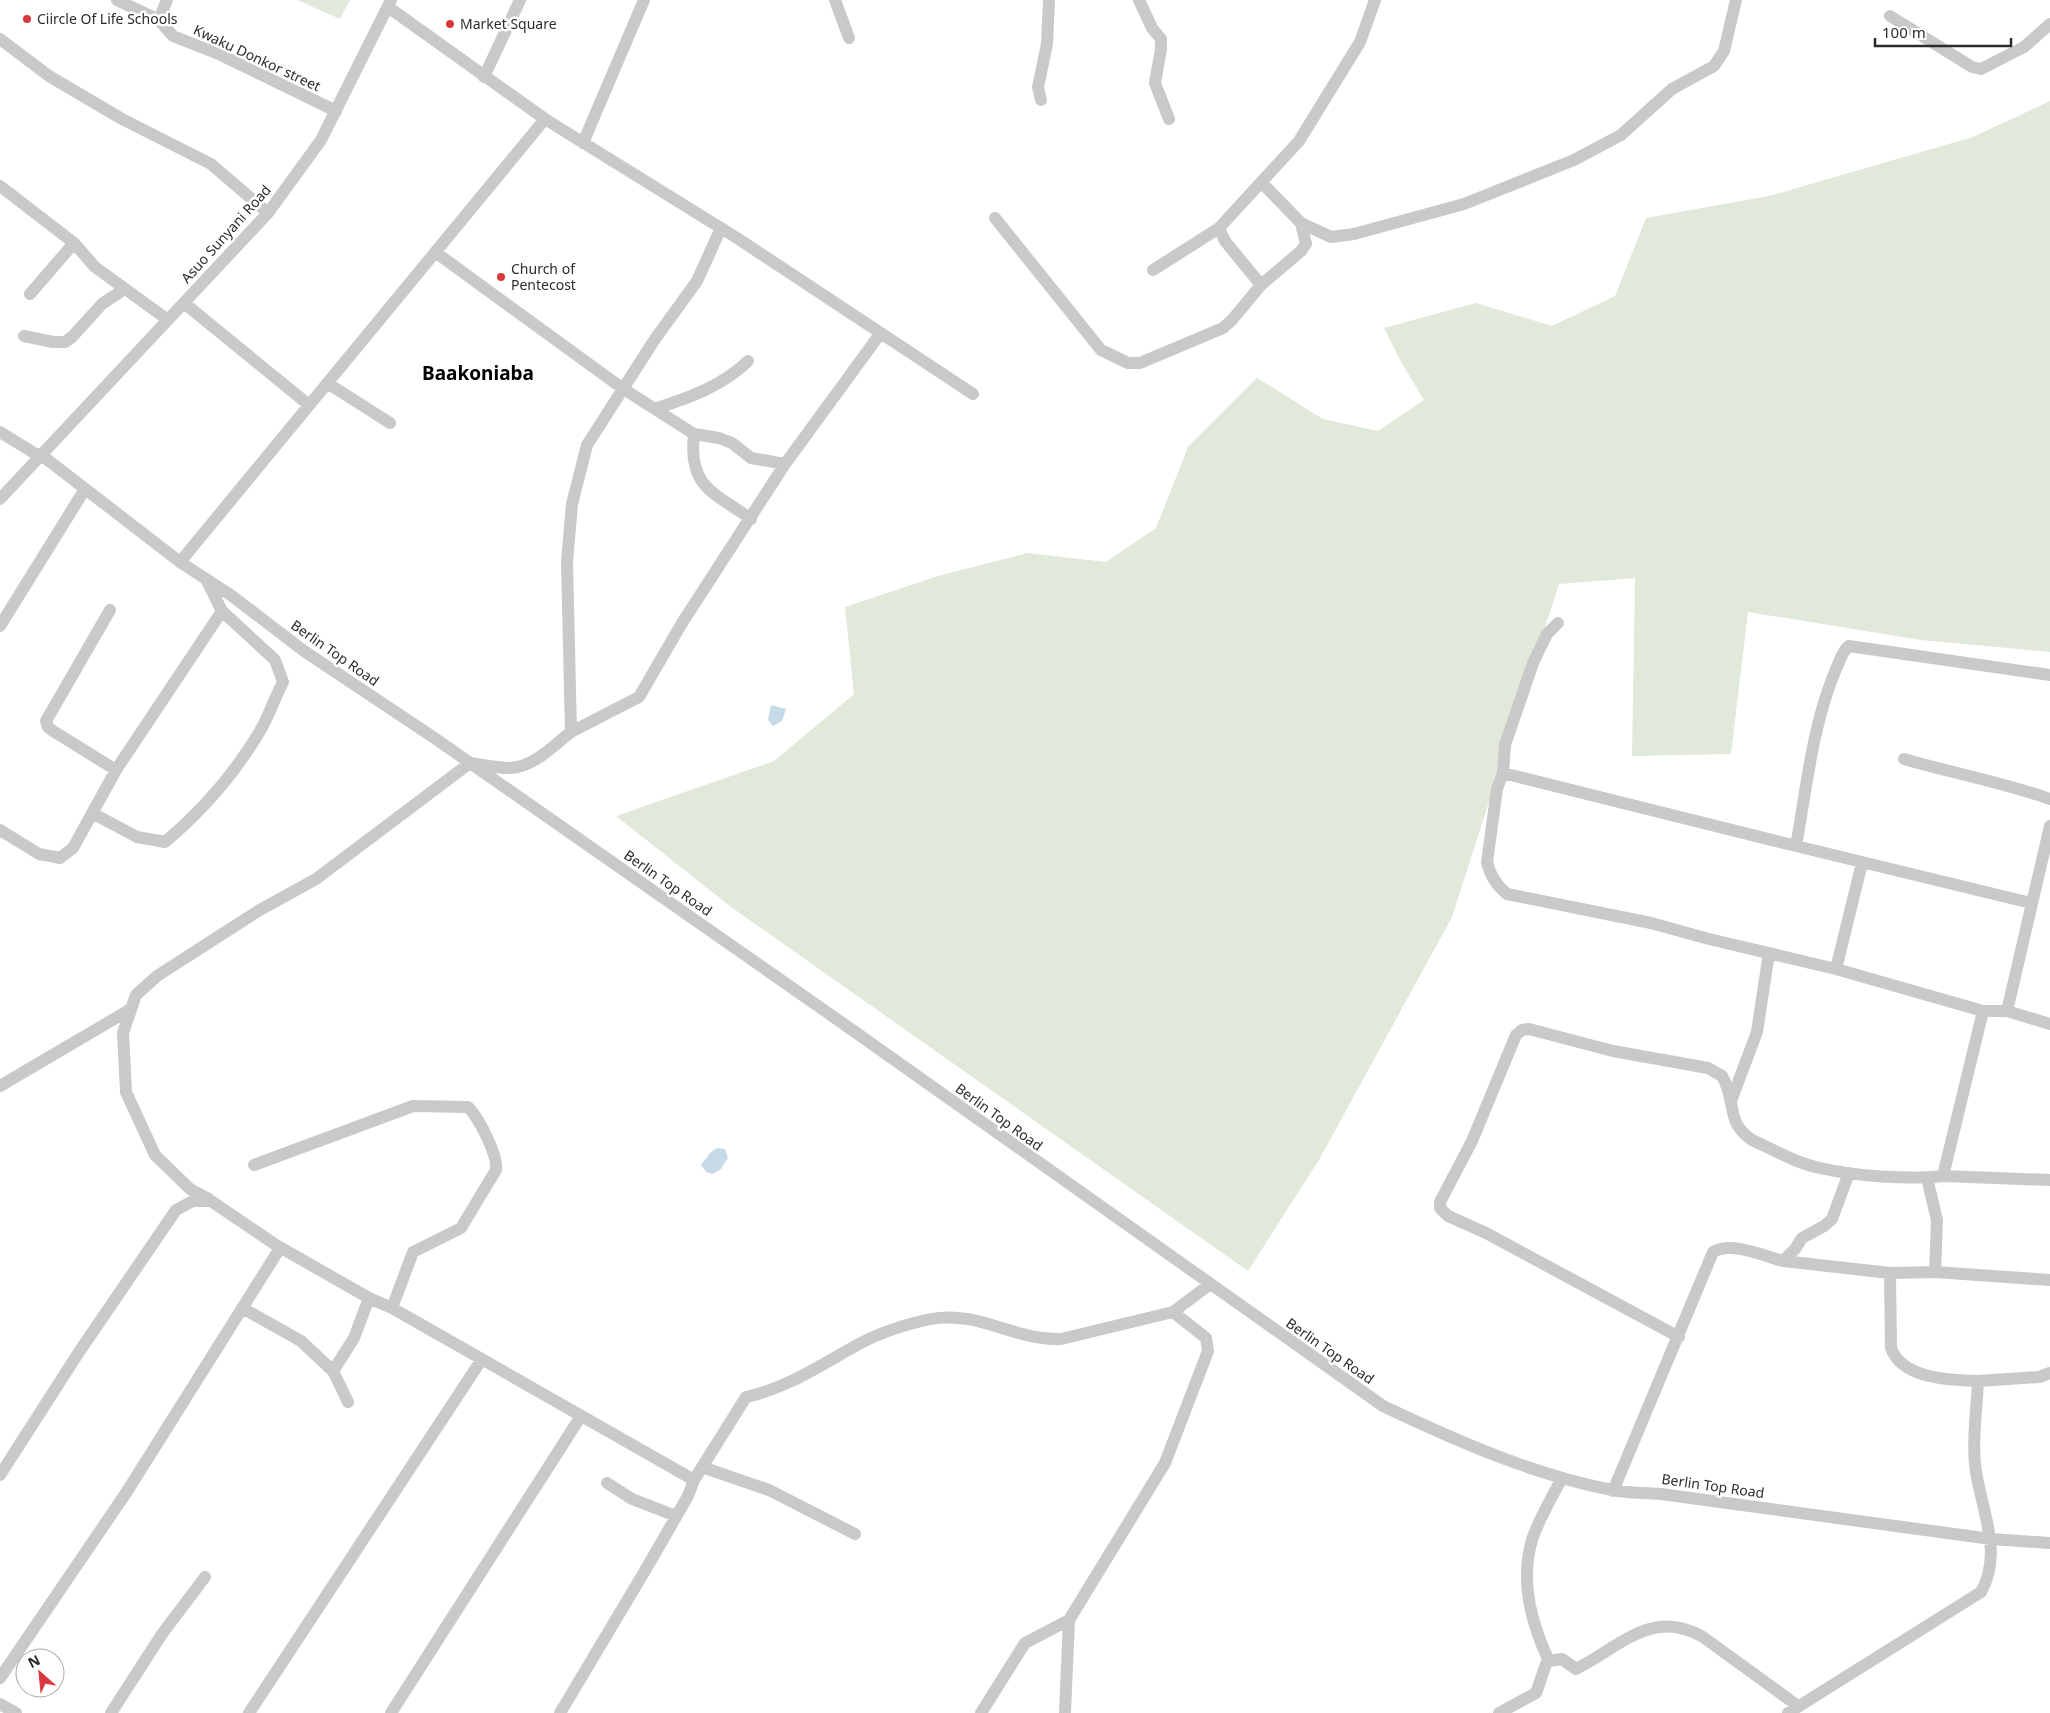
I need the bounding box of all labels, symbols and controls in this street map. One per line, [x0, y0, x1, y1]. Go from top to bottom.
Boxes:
place label: Ciircle Of Life Schools [37, 9, 178, 28]
marker: Ciircle Of Life Schools [21, 13, 33, 25]
place label: Market Square [460, 14, 557, 33]
scale bar [1875, 15, 2011, 47]
marker: Market Square [444, 18, 456, 30]
street label: Kwaku Donkor street [191, 20, 324, 95]
text: 100 m [1882, 22, 1926, 42]
street label: Asuo Sunyani Road [176, 181, 275, 287]
place label: Church of Pentecost [511, 259, 576, 294]
marker: Church of Pentecost [495, 271, 507, 283]
district label: Baakoniaba [422, 360, 534, 386]
street label: Berlin Top Road [287, 615, 383, 690]
street label: Berlin Top Road [620, 845, 716, 920]
street label: Berlin Top Road [952, 1079, 1047, 1155]
street label: Berlin Top Road [1282, 1313, 1378, 1388]
street label: Berlin Top Road [1661, 1469, 1766, 1502]
north arrow [15, 1648, 65, 1698]
text: N [24, 1650, 43, 1672]

